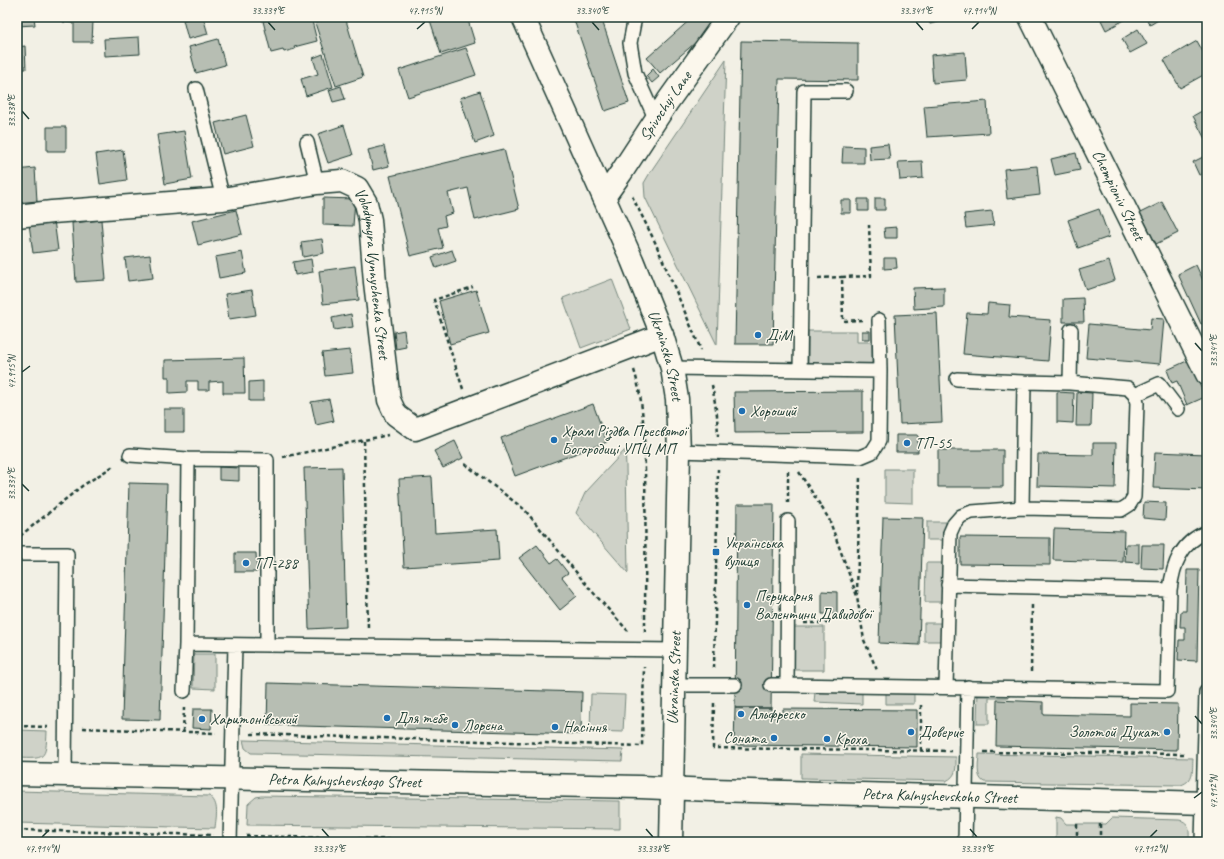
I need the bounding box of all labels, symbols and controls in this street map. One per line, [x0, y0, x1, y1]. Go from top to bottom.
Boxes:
text: 33.339°E [252, 4, 286, 17]
text: 47.915°N [408, 4, 444, 17]
text: 33.340°E [576, 4, 610, 17]
text: 33.341°E [900, 4, 934, 17]
text: 47.914°N [962, 4, 998, 17]
street label: Spivochyi Lane [635, 66, 697, 144]
text: 33.338°E [5, 93, 18, 127]
street label: Chempioniv Street [1088, 147, 1150, 245]
street label: Volodymyra Vynnychenka Street [349, 184, 394, 362]
street label: Ukrainska Street [643, 307, 687, 404]
place label: ДіМ [766, 325, 794, 345]
marker: ДіМ [753, 330, 763, 340]
text: 33.341°E [1207, 333, 1220, 367]
text: 47.915°N [5, 353, 18, 389]
place label: Хороший [750, 401, 798, 421]
marker: Хороший [737, 406, 747, 416]
place label: Храм Різдва Пресвятої Богородиці УПЦ МП [562, 421, 690, 459]
place label: ТП-55 [915, 433, 952, 453]
marker: Храм Різдва Пресвятої Богородиці УПЦ МП [549, 435, 559, 445]
marker: ТП-55 [902, 438, 912, 448]
text: 33.337°E [5, 466, 18, 500]
place label: Українська вулиця [724, 533, 784, 571]
marker: Українська вулиця [711, 547, 721, 557]
place label: ТП-288 [254, 553, 300, 573]
marker: ТП-288 [241, 558, 251, 568]
place label: Перукарня Валентини Давидової [755, 586, 875, 624]
marker: Перукарня Валентини Давидової [742, 600, 752, 610]
street label: Ukrainska Street [662, 629, 686, 725]
place label: Альфреско [749, 704, 807, 724]
text: 33.340°E [1207, 706, 1220, 740]
place label: Для тебе [395, 708, 449, 728]
place label: Харитонівський [210, 709, 299, 729]
marker: Альфреско [736, 709, 746, 719]
marker: Для тебе [382, 713, 392, 723]
marker: Харитонівський [197, 714, 207, 724]
place label: Лорена [463, 715, 504, 735]
place label: Насіння [563, 717, 608, 737]
marker: Лорена [450, 720, 460, 730]
marker: Насіння [550, 722, 560, 732]
place label: Доверие [919, 722, 965, 742]
place label: Золотой Дукат [1069, 722, 1160, 742]
marker: Доверие [906, 727, 916, 737]
marker: Золотой Дукат [1162, 727, 1172, 737]
place label: Соната [724, 728, 767, 748]
place label: Кроха [835, 729, 868, 749]
marker: Соната [769, 733, 779, 743]
marker: Кроха [822, 734, 832, 744]
street label: Petra Kalnyshevskogo Street [268, 769, 423, 792]
text: 47.912°N [1207, 773, 1220, 809]
street label: Petra Kalnyshevskoho Street [862, 784, 1019, 808]
text: 47.914°N [25, 842, 61, 855]
text: 33.337°E [313, 842, 347, 855]
text: 33.338°E [637, 842, 671, 855]
text: 33.339°E [961, 842, 995, 855]
text: 47.912°N [1133, 842, 1169, 855]

